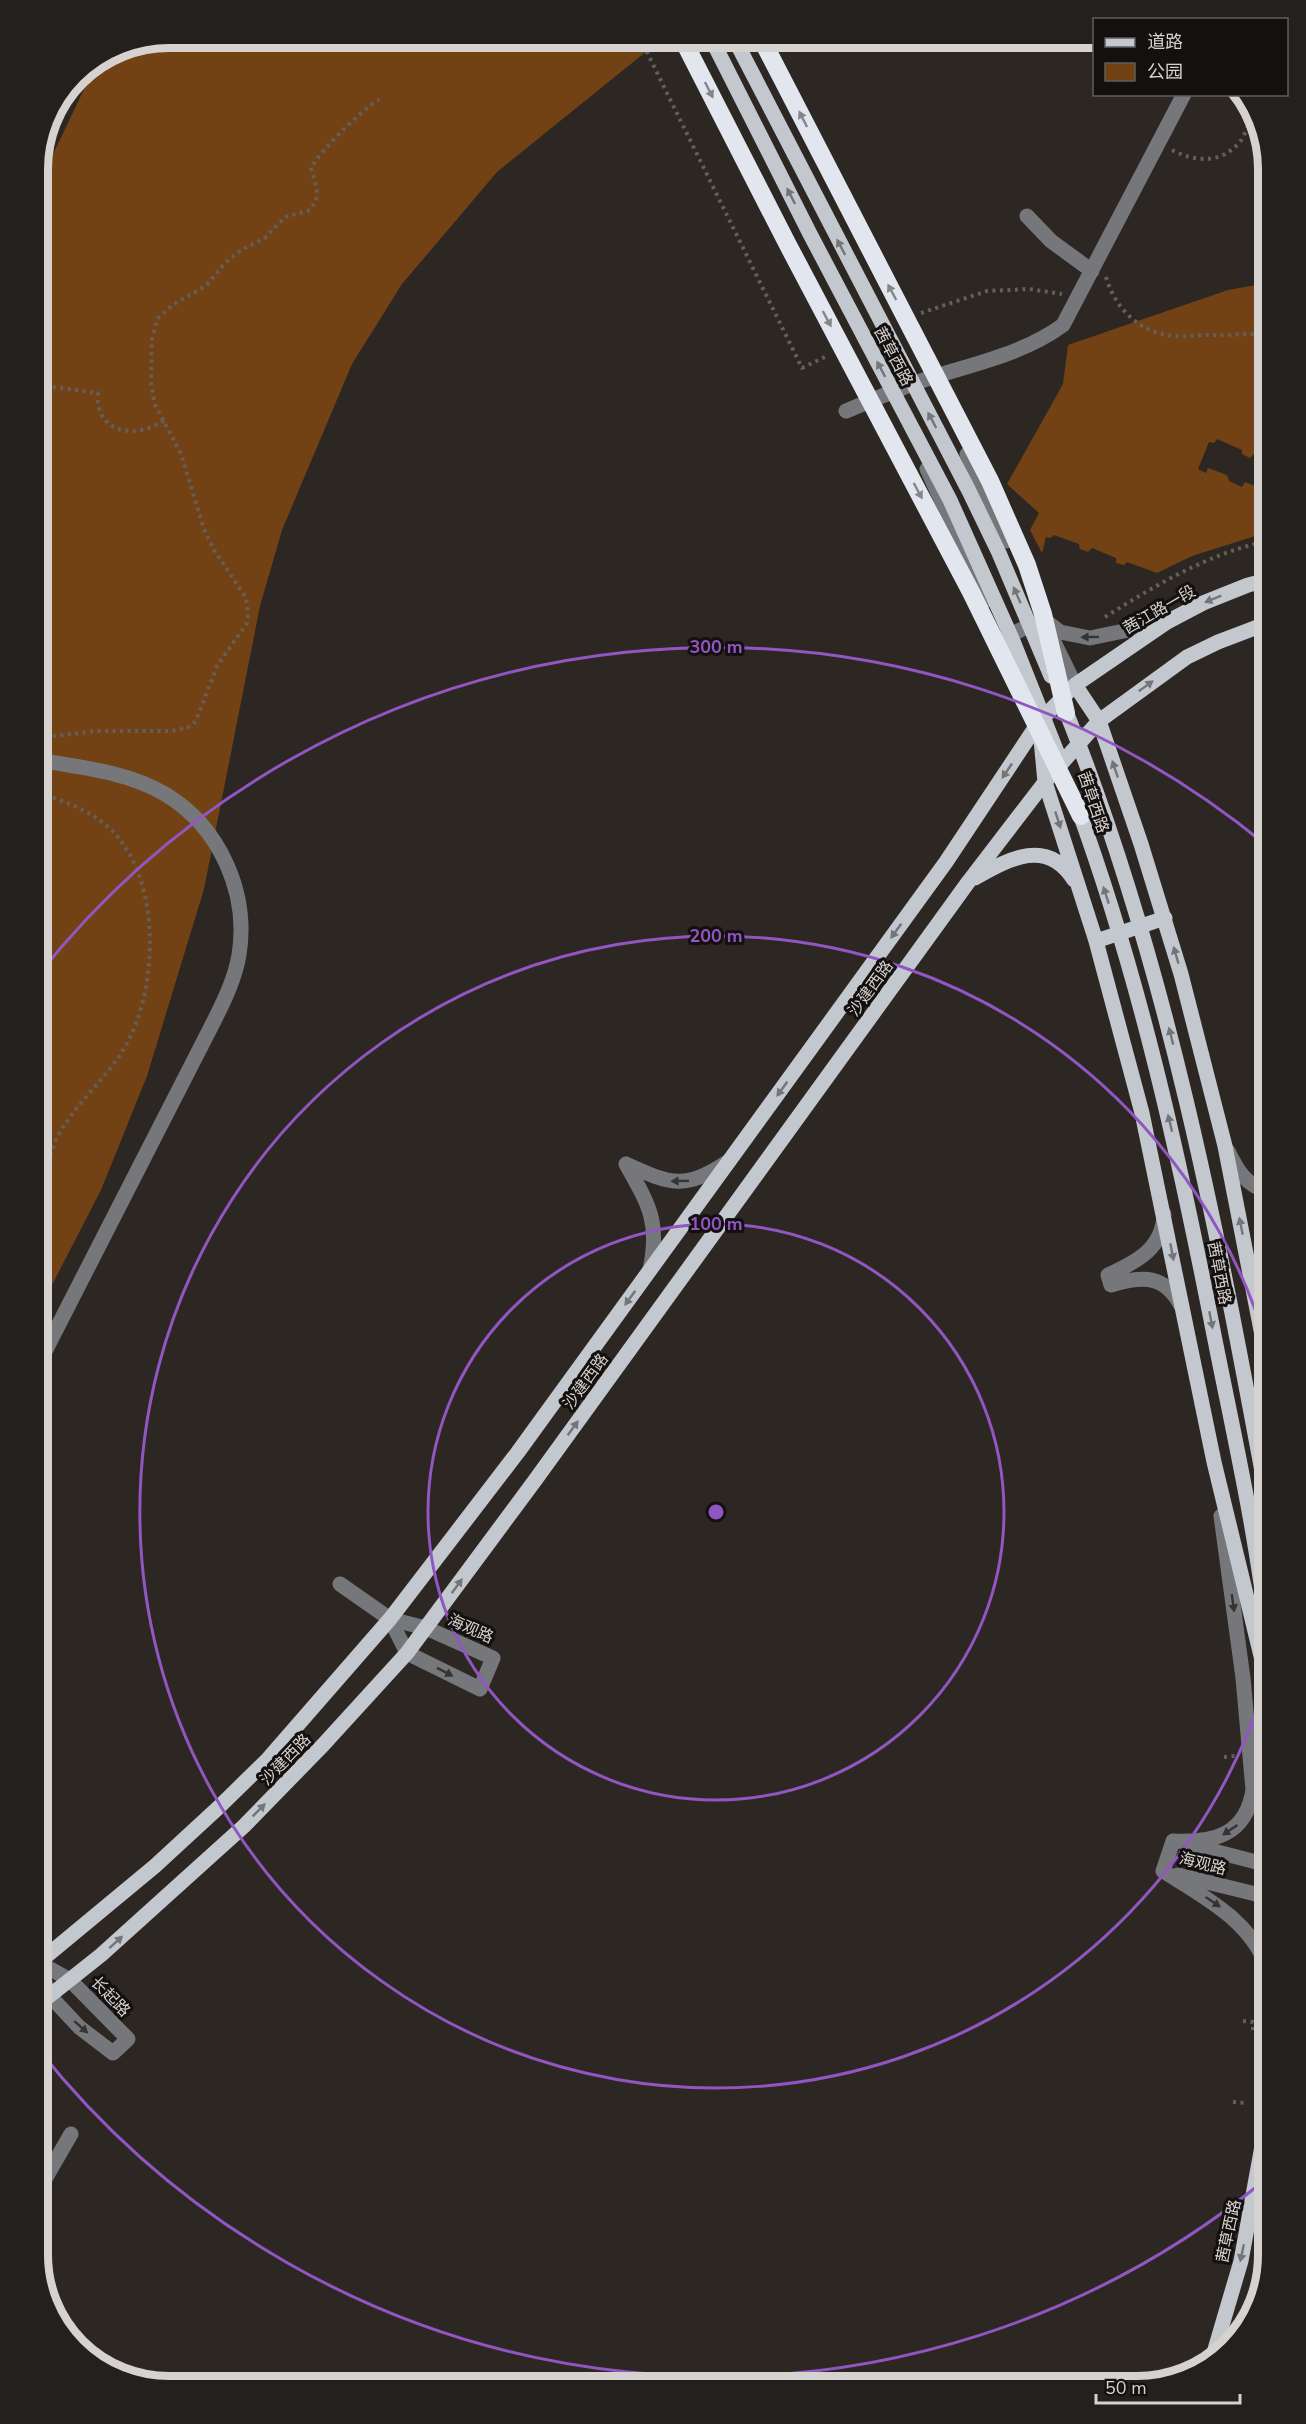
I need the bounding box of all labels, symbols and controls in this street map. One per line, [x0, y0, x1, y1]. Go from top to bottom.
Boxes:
legend [1093, 18, 1288, 96]
text: 道路 [1147, 30, 1183, 54]
text: 公园 [1147, 60, 1183, 84]
one-way arrow [704, 81, 714, 98]
one-way arrow [798, 111, 808, 128]
one-way arrow [786, 188, 795, 205]
one-way arrow [836, 238, 846, 255]
one-way arrow [888, 284, 897, 301]
one-way arrow [822, 311, 832, 328]
street label: 茜草西路 [868, 323, 918, 390]
one-way arrow [876, 361, 886, 378]
one-way arrow [927, 411, 937, 428]
one-way arrow [913, 483, 923, 500]
street label: 茜江路一段 [1119, 580, 1200, 639]
one-way arrow [1012, 585, 1022, 603]
one-way arrow [1204, 594, 1222, 604]
one-way arrow [1080, 632, 1099, 642]
text: 300 m [689, 635, 743, 659]
one-way arrow [1138, 681, 1153, 693]
one-way arrow [1110, 760, 1119, 778]
one-way arrow [1001, 762, 1012, 779]
street label: 茜草西路 [1072, 768, 1114, 836]
one-way arrow [1053, 811, 1063, 829]
one-way arrow [1101, 886, 1110, 904]
one-way arrow [890, 923, 902, 939]
text: 200 m [689, 924, 743, 948]
one-way arrow [1171, 946, 1180, 964]
street label: 沙建西路 [843, 956, 899, 1021]
one-way arrow [1166, 1027, 1176, 1045]
one-way arrow [776, 1081, 788, 1097]
one-way arrow [1165, 1113, 1174, 1132]
one-way arrow [670, 1176, 689, 1186]
text: 100 m [689, 1212, 743, 1236]
one-way arrow [1236, 1216, 1245, 1235]
street label: 茜草西路 [1202, 1240, 1236, 1307]
one-way arrow [1168, 1243, 1177, 1262]
one-way arrow [624, 1289, 636, 1305]
one-way arrow [1207, 1310, 1216, 1329]
street label: 沙建西路 [558, 1349, 614, 1414]
one-way arrow [567, 1421, 579, 1437]
centre of rings [706, 1502, 726, 1522]
one-way arrow [451, 1578, 463, 1593]
one-way arrow [1229, 1593, 1238, 1612]
street label: 海观路 [444, 1609, 497, 1649]
one-way arrow [436, 1667, 453, 1676]
street label: 沙建西路 [256, 1729, 316, 1790]
one-way arrow [252, 1804, 266, 1818]
one-way arrow [1221, 1824, 1238, 1835]
street label: 海观路 [1177, 1847, 1229, 1880]
one-way arrow [1204, 1897, 1221, 1908]
one-way arrow [108, 1935, 123, 1949]
street label: 长起路 [86, 1972, 135, 2022]
one-way arrow [73, 2020, 88, 2033]
street label: 茜草西路 [1212, 2198, 1246, 2265]
one-way arrow [1237, 2243, 1246, 2262]
scale bar [1096, 2367, 1240, 2405]
text: 50 m [1105, 2376, 1147, 2400]

